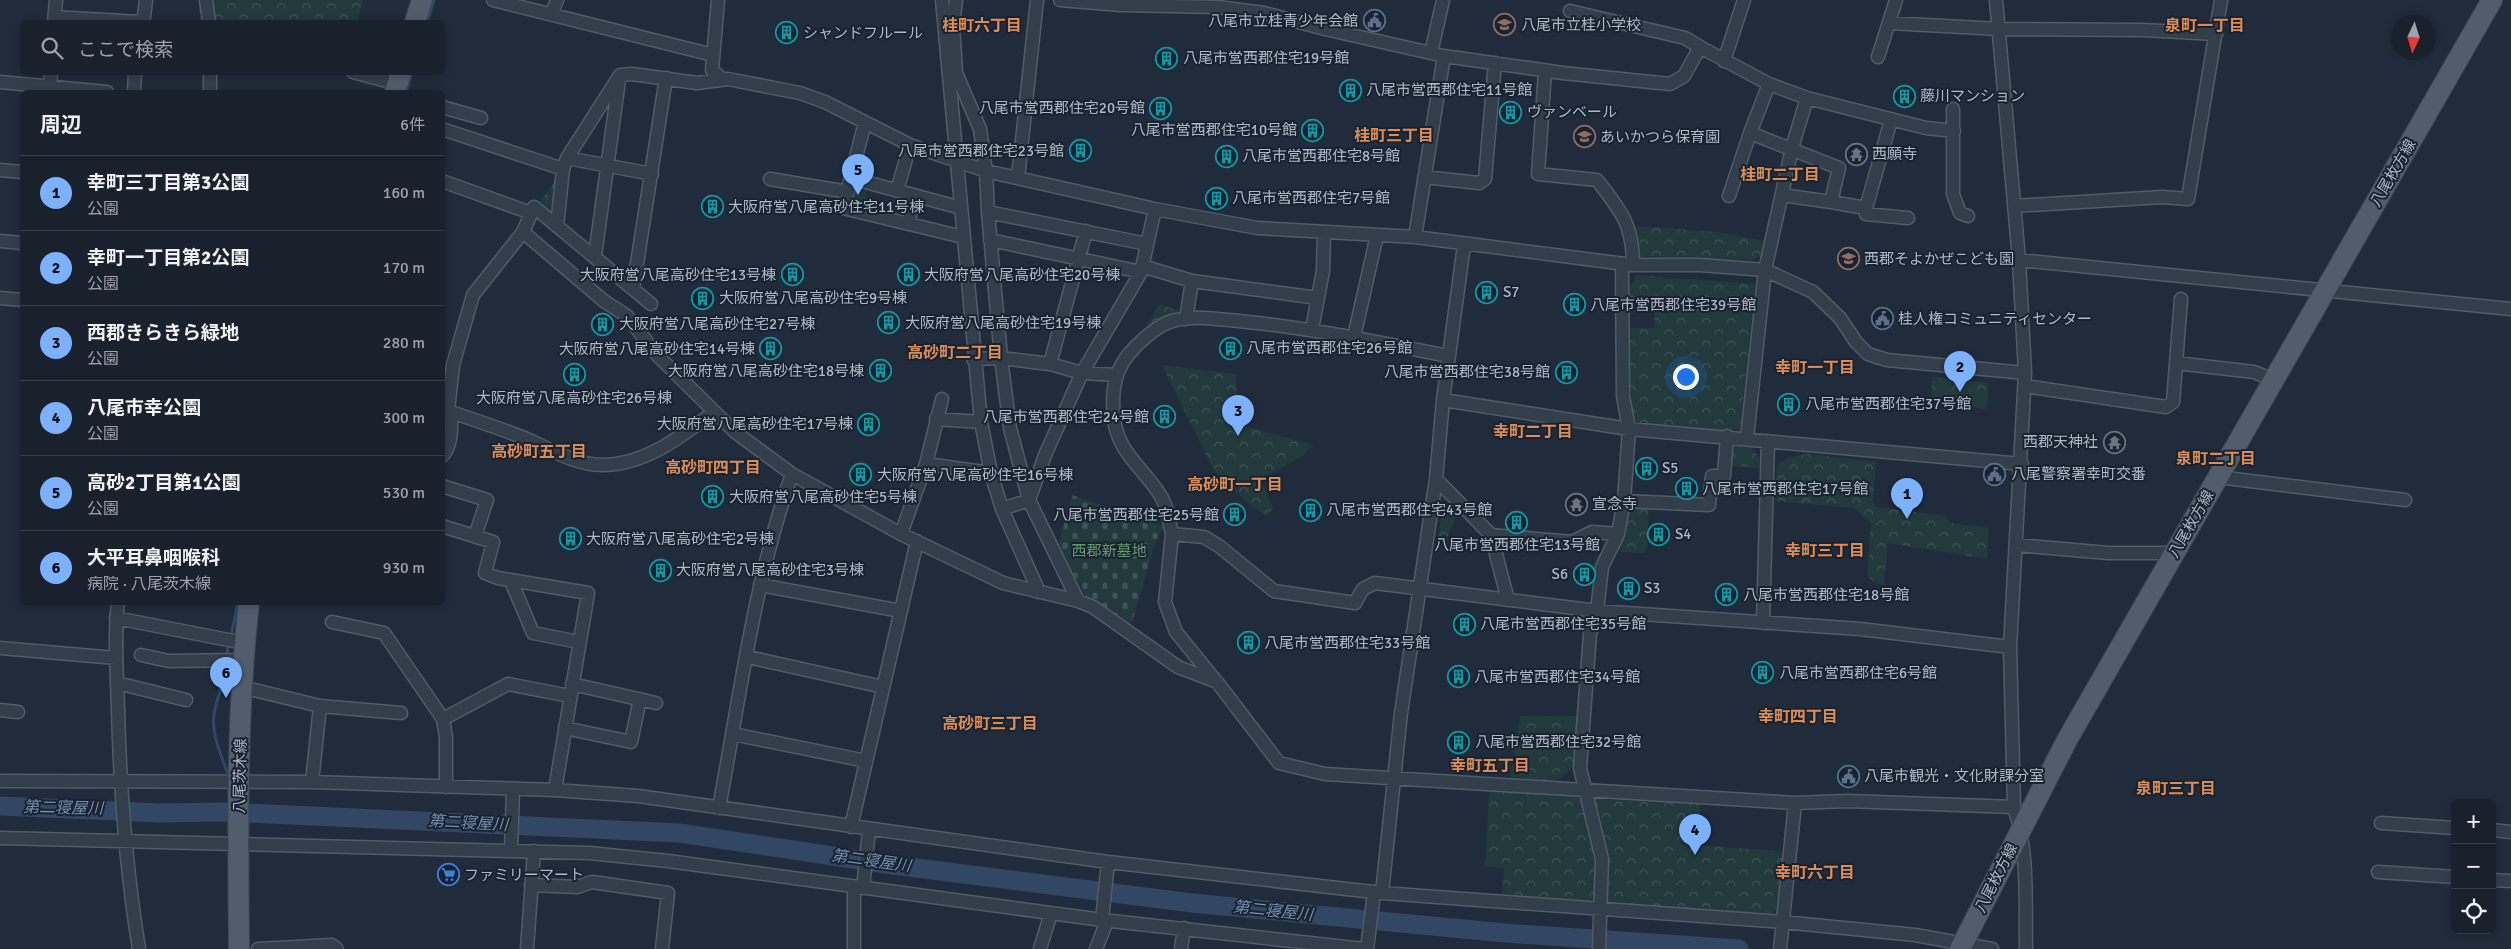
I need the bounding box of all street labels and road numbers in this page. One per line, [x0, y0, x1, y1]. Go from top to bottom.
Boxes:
street label: 八尾枚方線 [2366, 136, 2420, 210]
street label: 八尾枚方線 [2164, 487, 2218, 561]
street label: 八尾茨木線 [230, 738, 250, 814]
street label: 八尾枚方線 [1971, 840, 2021, 916]

